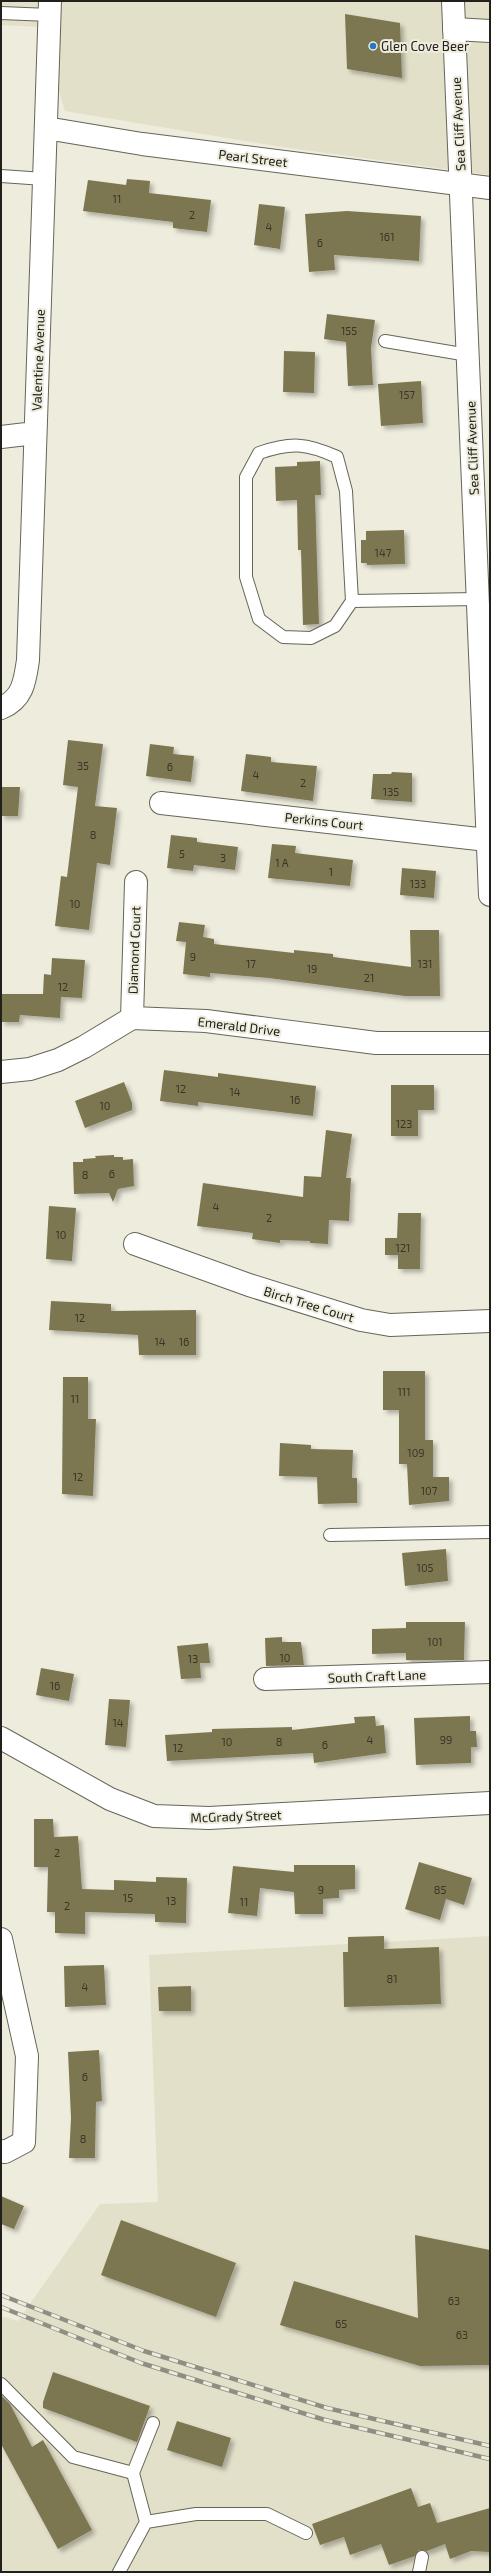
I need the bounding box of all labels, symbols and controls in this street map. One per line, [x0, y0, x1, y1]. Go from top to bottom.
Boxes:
place label: Glen Cove Beer [381, 38, 469, 54]
marker: Glen Cove Beer [368, 41, 378, 51]
street label: Sea Cliff Avenue [448, 77, 468, 171]
street label: Pearl Street [218, 146, 288, 170]
house number: 11 [113, 192, 121, 205]
house number: 2 [189, 208, 195, 221]
house number: 4 [266, 220, 273, 233]
house number: 161 [379, 230, 395, 243]
house number: 6 [317, 236, 323, 249]
street label: Valentine Avenue [28, 309, 48, 411]
house number: 155 [341, 324, 357, 337]
house number: 157 [399, 388, 415, 401]
street label: Sea Cliff Avenue [462, 401, 482, 495]
house number: 147 [375, 546, 392, 559]
house number: 35 [77, 759, 89, 772]
house number: 6 [167, 760, 173, 773]
house number: 4 [253, 768, 260, 781]
house number: 2 [300, 776, 306, 789]
house number: 135 [383, 785, 399, 798]
street label: Perkins Court [284, 809, 364, 833]
house number: 8 [90, 828, 96, 841]
house number: 5 [179, 847, 185, 860]
house number: 3 [220, 851, 226, 864]
house number: 1 A [275, 856, 289, 869]
house number: 1 [329, 865, 333, 878]
house number: 133 [410, 877, 426, 890]
house number: 10 [69, 897, 81, 910]
street label: Diamond Court [124, 906, 144, 994]
house number: 9 [190, 950, 196, 963]
house number: 17 [246, 957, 256, 970]
house number: 131 [418, 957, 432, 970]
house number: 19 [307, 962, 317, 975]
house number: 21 [364, 971, 374, 984]
house number: 12 [58, 980, 68, 993]
street label: Emerald Drive [197, 1013, 281, 1039]
house number: 12 [176, 1082, 186, 1095]
house number: 14 [229, 1085, 241, 1098]
house number: 16 [290, 1093, 300, 1106]
house number: 10 [99, 1099, 111, 1112]
house number: 123 [396, 1117, 412, 1130]
house number: 6 [109, 1167, 115, 1180]
house number: 8 [82, 1168, 88, 1181]
house number: 4 [213, 1200, 220, 1213]
house number: 2 [266, 1211, 272, 1224]
house number: 10 [55, 1228, 67, 1241]
house number: 121 [396, 1241, 410, 1254]
street label: Birch Tree Court [262, 1283, 356, 1325]
house number: 12 [75, 1311, 85, 1324]
house number: 14 [154, 1335, 166, 1348]
house number: 16 [179, 1335, 189, 1348]
house number: 111 [397, 1385, 411, 1398]
house number: 11 [71, 1392, 79, 1405]
house number: 109 [407, 1446, 425, 1459]
house number: 12 [73, 1470, 83, 1483]
house number: 107 [421, 1484, 438, 1497]
house number: 105 [417, 1561, 434, 1574]
house number: 101 [427, 1635, 443, 1648]
house number: 10 [279, 1651, 291, 1664]
house number: 13 [188, 1652, 198, 1665]
street label: South Craft Lane [328, 1666, 426, 1686]
house number: 16 [50, 1679, 60, 1692]
house number: 14 [112, 1716, 124, 1729]
house number: 4 [367, 1733, 374, 1746]
house number: 99 [440, 1733, 452, 1746]
house number: 10 [221, 1735, 233, 1748]
house number: 8 [276, 1735, 282, 1748]
house number: 6 [322, 1738, 328, 1751]
house number: 12 [173, 1741, 183, 1754]
street label: McGrady Street [190, 1806, 282, 1826]
house number: 2 [54, 1846, 60, 1859]
house number: 9 [318, 1883, 324, 1896]
house number: 85 [434, 1883, 446, 1896]
house number: 15 [123, 1891, 133, 1904]
house number: 13 [166, 1894, 176, 1907]
house number: 11 [240, 1895, 248, 1908]
house number: 2 [64, 1899, 70, 1912]
house number: 81 [386, 1972, 398, 1985]
house number: 4 [82, 1980, 89, 1993]
house number: 6 [82, 2070, 88, 2083]
house number: 8 [80, 2132, 86, 2145]
house number: 63 [448, 2294, 460, 2307]
house number: 65 [335, 2317, 347, 2330]
house number: 63 [456, 2328, 468, 2341]

